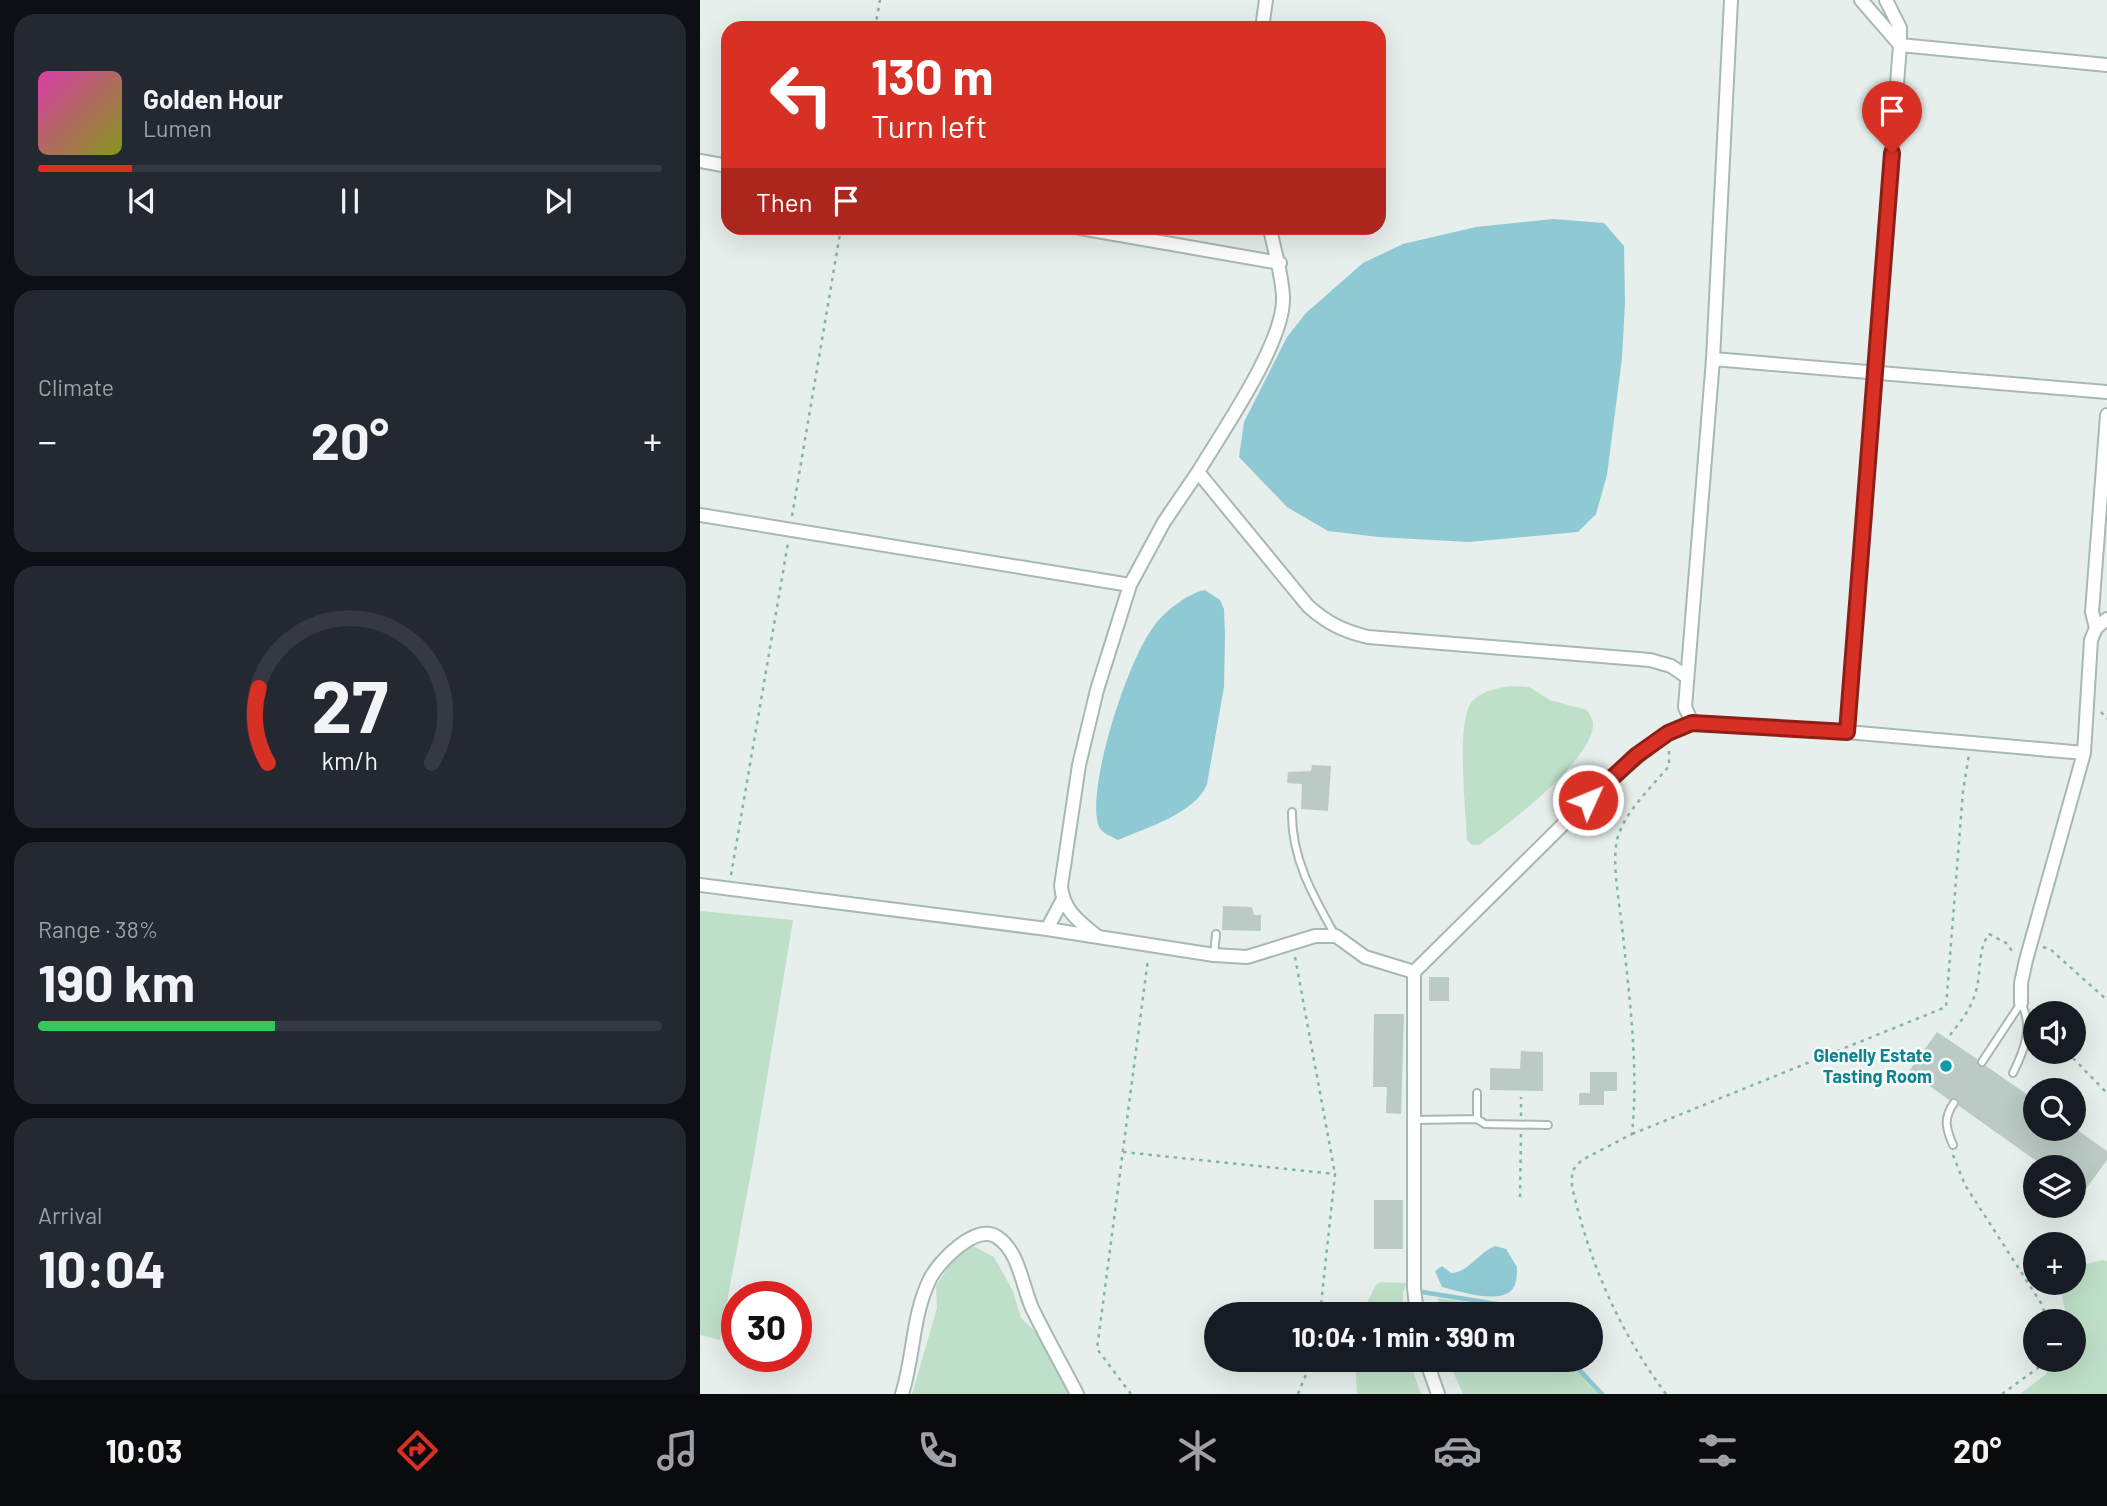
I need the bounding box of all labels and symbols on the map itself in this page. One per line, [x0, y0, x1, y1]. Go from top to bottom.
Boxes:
pin [1862, 81, 1922, 153]
position arrow [1551, 763, 1625, 837]
place label: Glenelly Estate Tasting Room [1813, 1044, 1932, 1087]
marker: Glenelly Estate Tasting Room [1938, 1058, 1954, 1074]
speed limit sign: 30 [721, 1281, 812, 1372]

